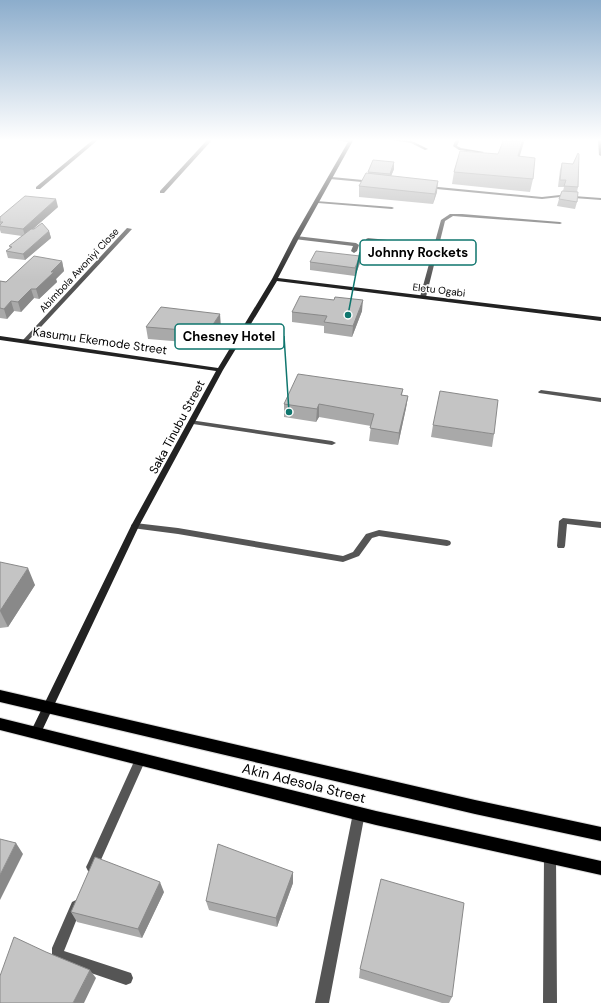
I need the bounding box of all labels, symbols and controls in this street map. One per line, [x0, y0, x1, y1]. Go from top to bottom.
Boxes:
street label: Abimbola Awoniyi Close [36, 225, 122, 315]
callout: Johnny Rockets [360, 240, 476, 265]
text: Johnny Rockets [368, 244, 468, 261]
street label: Eletu Ogabi [412, 280, 466, 300]
street label: Kasumu Ekemode Street [32, 324, 168, 358]
callout: Chesney Hotel [175, 324, 284, 349]
text: Chesney Hotel [183, 328, 275, 345]
street label: Saka Tinubu Street [145, 377, 209, 477]
street label: Akin Adesola Street [240, 759, 368, 807]

